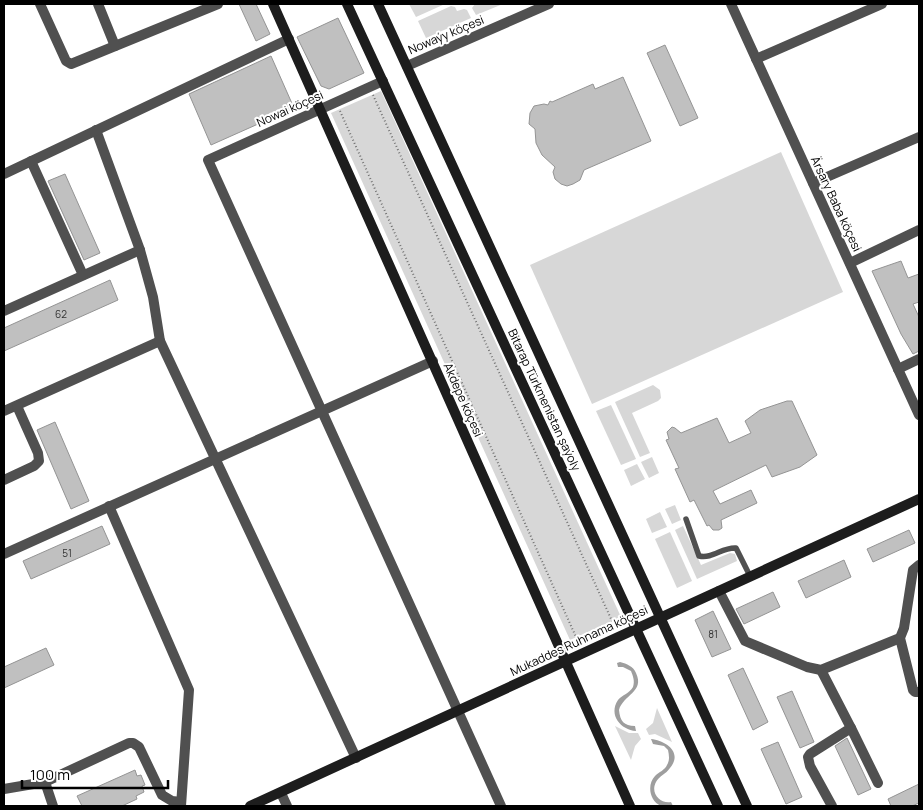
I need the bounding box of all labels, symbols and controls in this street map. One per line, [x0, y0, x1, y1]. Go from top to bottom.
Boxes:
street label: Nowaýy köçesi [405, 11, 486, 58]
street label: Nowai köçesi [254, 86, 326, 131]
street label: Ärsary Baba köçesi [807, 153, 866, 254]
house number: 62 [55, 307, 67, 321]
street label: Bitarap Türkmenistan şaýoly [504, 326, 585, 474]
street label: Akdepe köçesi [440, 360, 487, 440]
house number: 51 [62, 546, 72, 560]
street label: Mukaddes Ruhnama köçesi [507, 601, 650, 680]
house number: 81 [708, 627, 718, 641]
scale bar [22, 758, 169, 790]
text: 100 m [30, 764, 70, 785]

